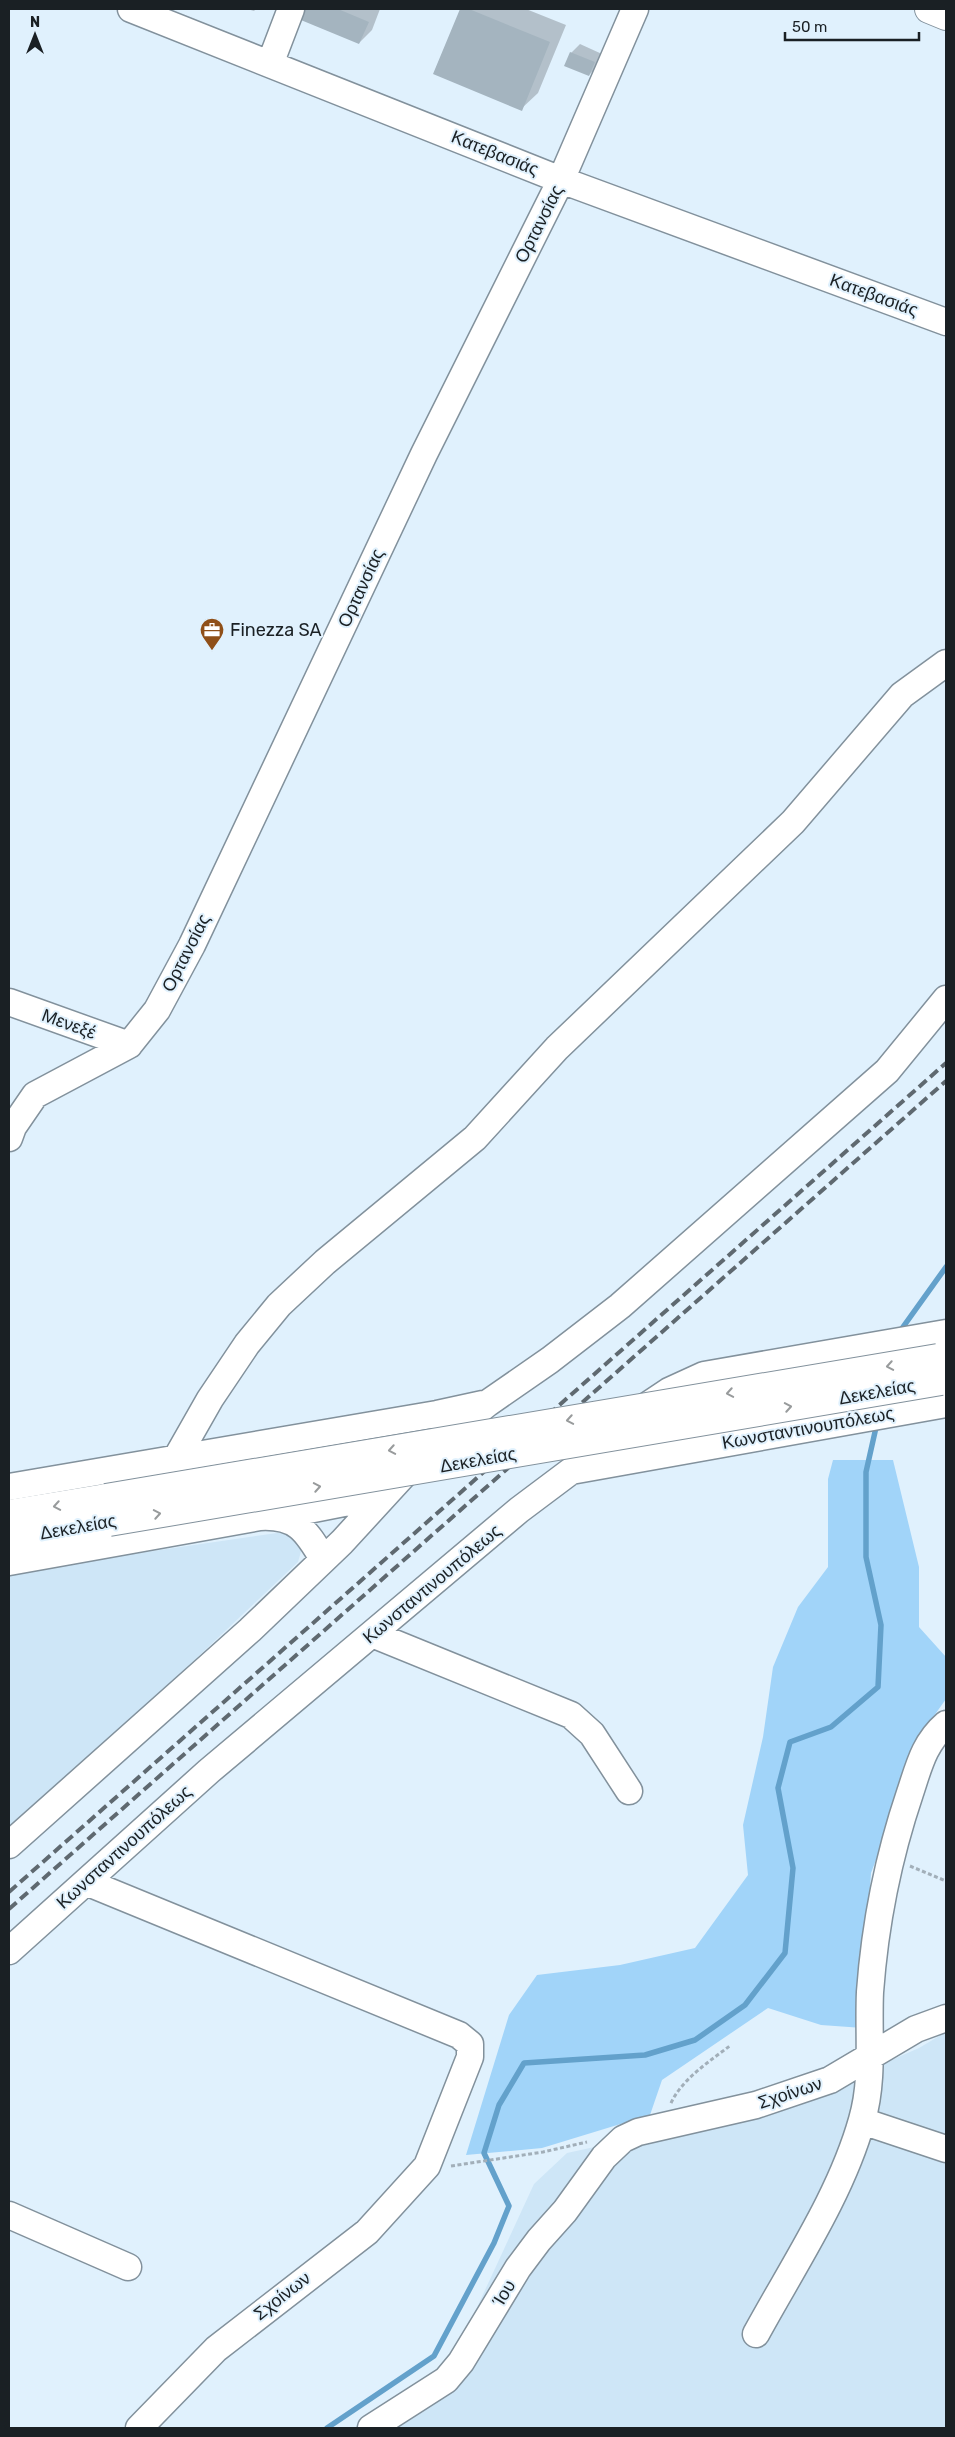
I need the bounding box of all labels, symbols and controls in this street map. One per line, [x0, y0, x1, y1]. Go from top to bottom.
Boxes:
north arrow [10, 10, 60, 60]
scale bar [785, 10, 919, 42]
text: N [30, 14, 40, 31]
text: 50 m [792, 18, 827, 36]
street label: Κατεβασιάς [448, 126, 542, 181]
street label: Ορτανσίας [510, 181, 568, 267]
street label: Κατεβασιάς [827, 269, 921, 321]
street label: Ορτανσίας [333, 545, 389, 631]
office icon: Finezza SA [199, 617, 225, 651]
place label: Finezza SA [230, 619, 322, 641]
street label: Ορτανσίας [157, 910, 215, 996]
street label: Μενεξέ [39, 1004, 99, 1044]
one-way arrow [886, 1361, 894, 1371]
street label: Δεκελείας [837, 1374, 917, 1410]
one-way arrow [725, 1388, 734, 1398]
street label: Κωνσταντινουπόλεως [720, 1402, 896, 1454]
one-way arrow [784, 1402, 792, 1413]
one-way arrow [565, 1415, 574, 1425]
street label: Δεκελείας [438, 1442, 518, 1478]
one-way arrow [388, 1444, 396, 1455]
one-way arrow [313, 1482, 321, 1492]
one-way arrow [53, 1501, 62, 1511]
street label: Δεκελείας [38, 1509, 118, 1545]
one-way arrow [152, 1509, 161, 1519]
street label: Κωνσταντινουπόλεως [358, 1519, 506, 1648]
street label: Κωνσταντινουπόλεως [52, 1780, 196, 1913]
street label: Σχοίνων [755, 2072, 825, 2114]
street label: Σχοίνων [249, 2267, 315, 2325]
street label: Ίου [487, 2276, 520, 2311]

